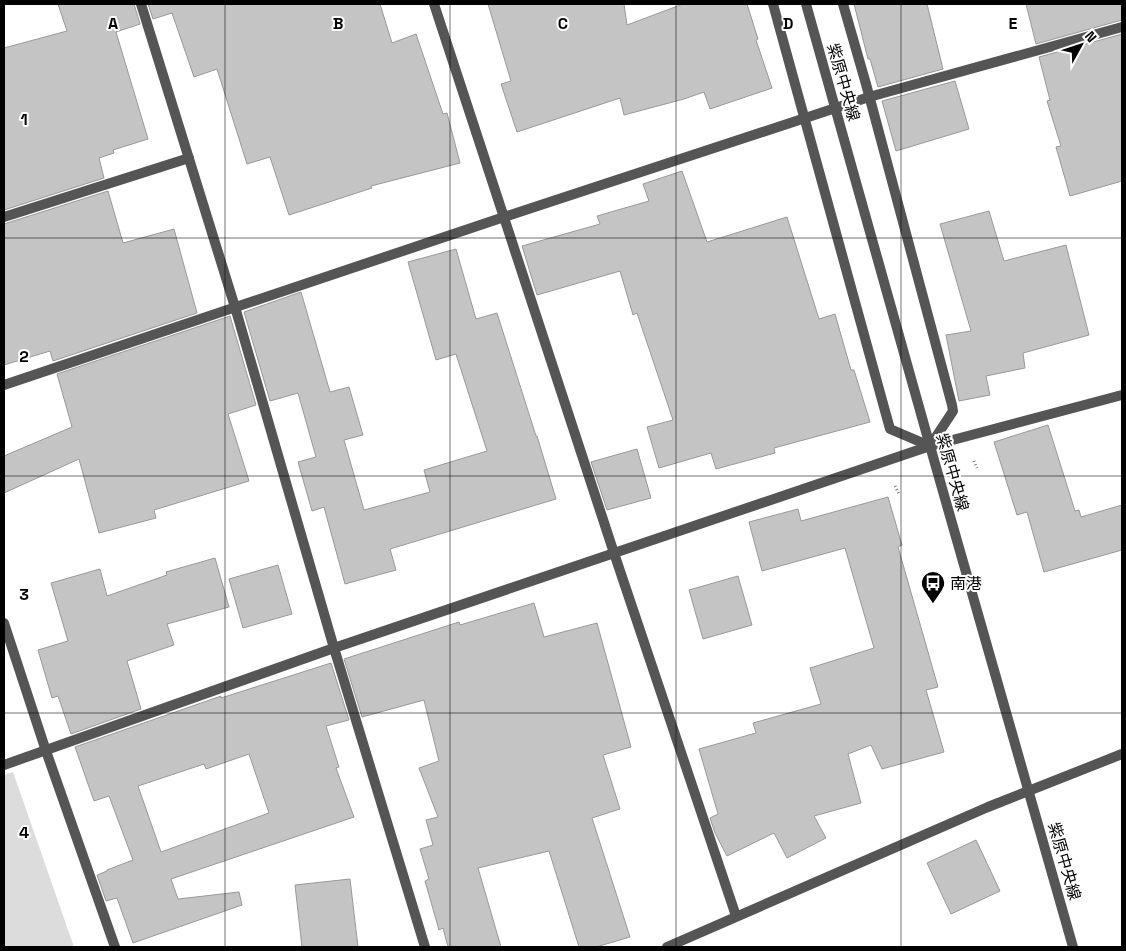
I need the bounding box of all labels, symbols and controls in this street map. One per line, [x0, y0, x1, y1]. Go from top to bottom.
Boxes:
text: A [108, 13, 118, 34]
text: B [333, 13, 343, 34]
text: C [558, 13, 568, 34]
text: D [783, 13, 793, 34]
text: E [1009, 13, 1018, 34]
north arrow [1056, 20, 1106, 70]
text: N [1081, 27, 1101, 46]
street label: 紫原中央線 [822, 41, 865, 123]
text: 1 [20, 109, 28, 130]
text: 2 [19, 346, 29, 367]
street label: 紫原中央線 [931, 431, 974, 513]
bus stop icon: 南港 [920, 570, 946, 604]
place label: 南港 [950, 573, 982, 594]
text: 3 [19, 584, 29, 605]
street label: 紫原中央線 [1043, 820, 1086, 902]
text: 4 [19, 822, 29, 843]

